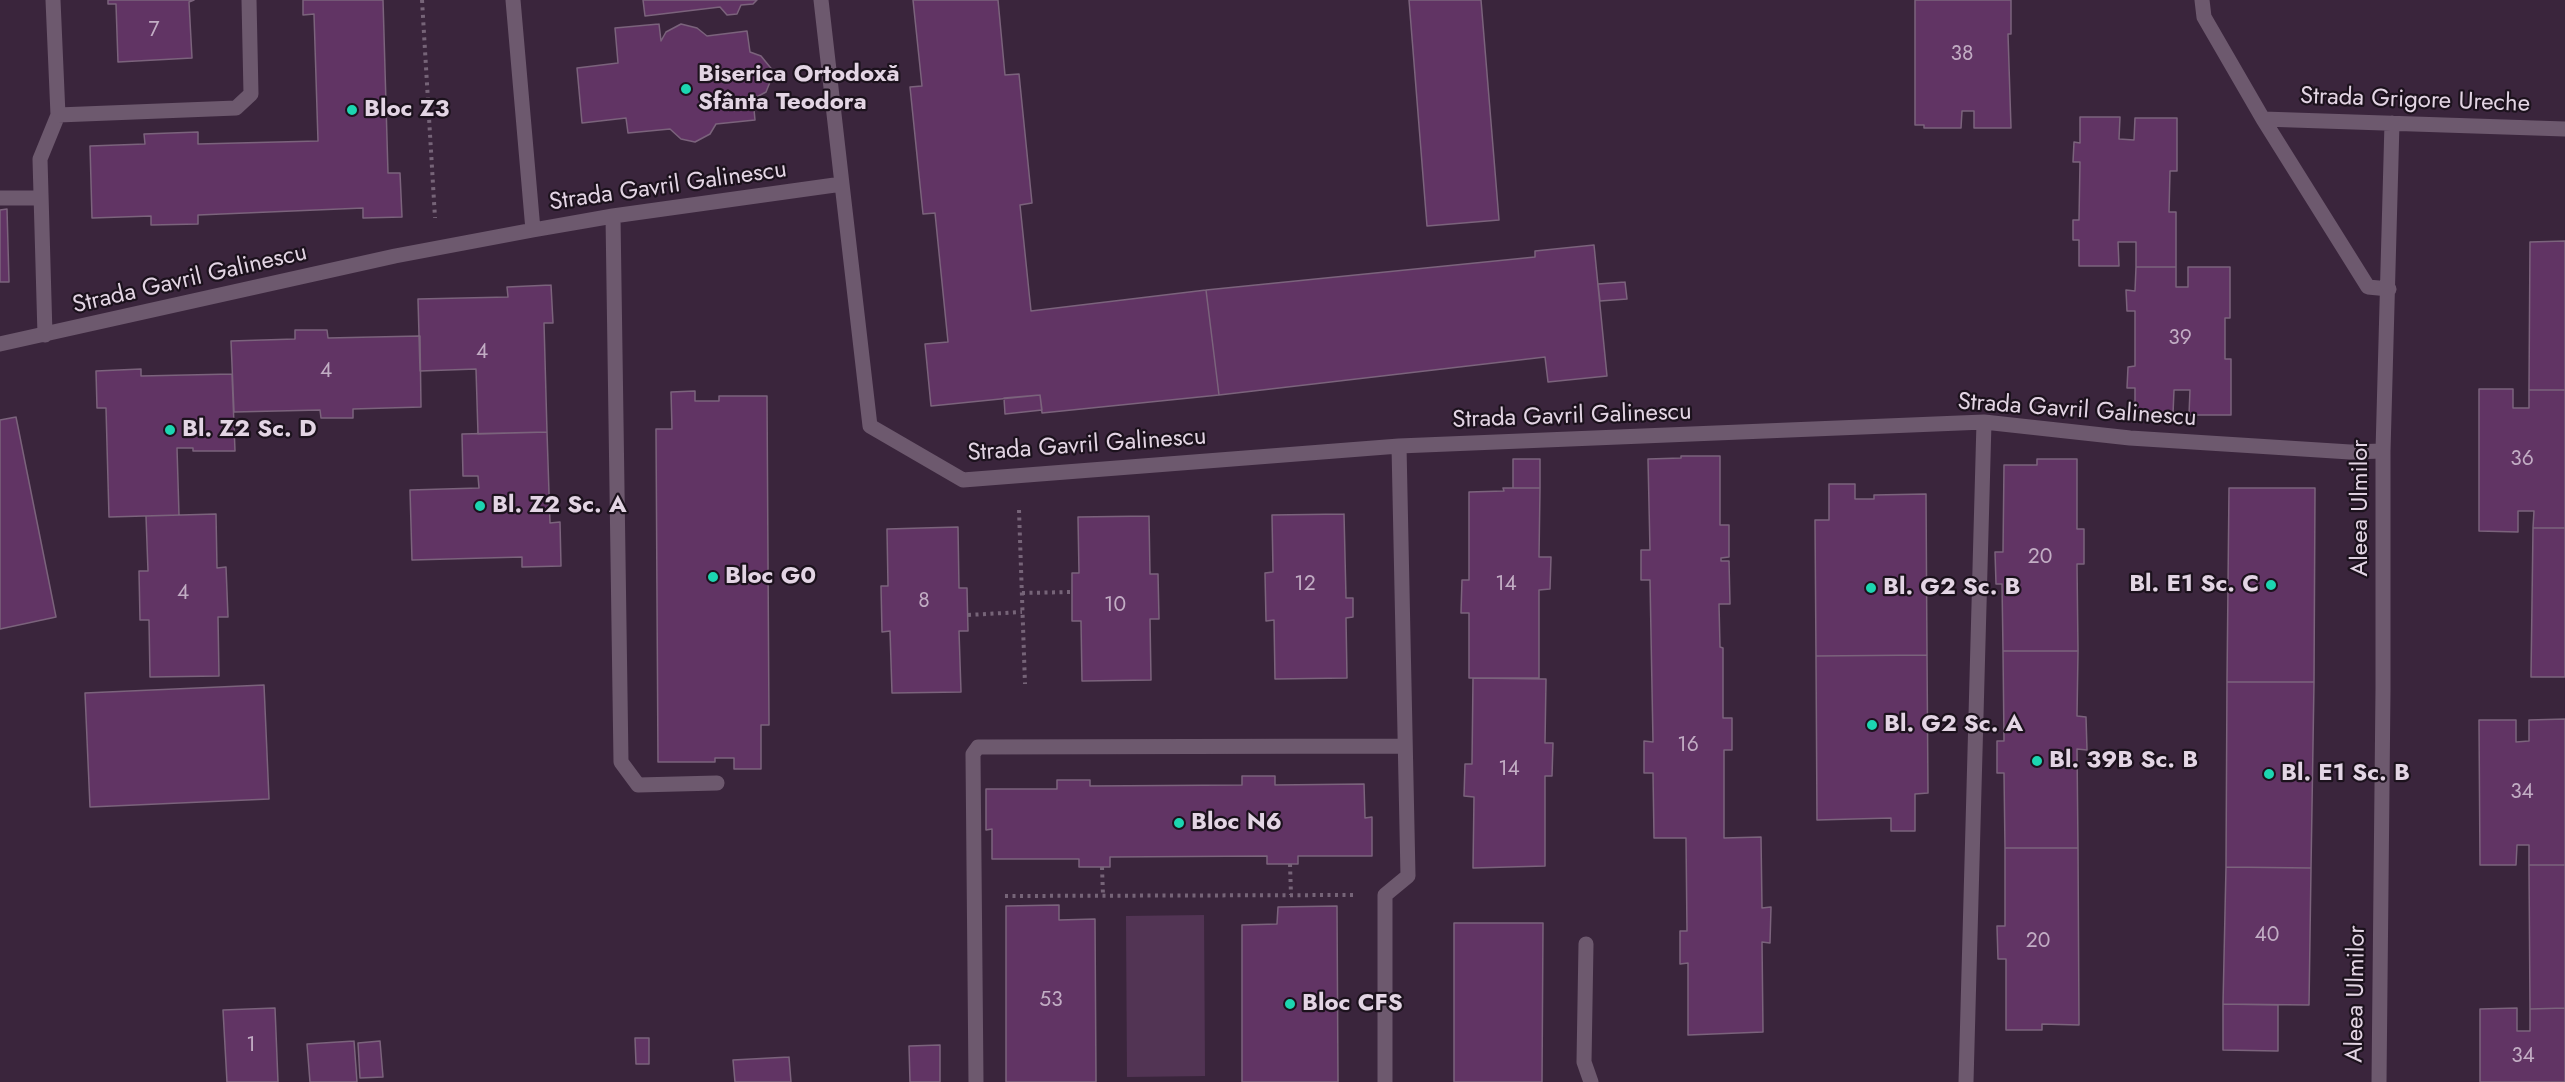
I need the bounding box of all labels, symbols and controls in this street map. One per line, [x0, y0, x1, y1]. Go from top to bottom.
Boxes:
house number: 7 [148, 18, 160, 44]
house number: 38 [1951, 42, 1973, 68]
place label: Biserica Ortodoxă Sfânta Teodora [698, 61, 900, 117]
marker: Biserica Ortodoxă Sfânta Teodora [679, 82, 693, 96]
street label: Strada Grigore Ureche [2300, 83, 2530, 119]
place label: Bloc Z3 [364, 96, 449, 124]
marker: Bloc Z3 [345, 103, 359, 117]
street label: Strada Gavril Galinescu [547, 156, 789, 218]
street label: Strada Gavril Galinescu [70, 239, 310, 321]
house number: 39 [2168, 326, 2192, 352]
house number: 4 [476, 340, 488, 366]
house number: 4 [320, 359, 332, 385]
street label: Strada Gavril Galinescu [1957, 388, 2197, 434]
street label: Strada Gavril Galinescu [1452, 398, 1692, 436]
place label: Bl. Z2 Sc. D [182, 416, 317, 444]
marker: Bl. Z2 Sc. D [163, 423, 177, 437]
street label: Strada Gavril Galinescu [967, 423, 1207, 469]
street label: Aleea Ulmilor [2347, 439, 2375, 577]
house number: 36 [2510, 447, 2534, 473]
place label: Bl. Z2 Sc. A [492, 492, 627, 520]
marker: Bl. Z2 Sc. A [473, 499, 487, 513]
house number: 20 [2028, 545, 2052, 571]
place label: Bloc G0 [725, 563, 816, 591]
marker: Bloc G0 [706, 570, 720, 584]
place label: Bl. E1 Sc. C [2129, 571, 2259, 599]
house number: 12 [1294, 572, 1316, 598]
house number: 14 [1495, 572, 1517, 598]
place label: Bl. G2 Sc. B [1883, 574, 2021, 602]
marker: Bl. E1 Sc. C [2264, 578, 2278, 592]
house number: 4 [177, 581, 189, 607]
marker: Bl. G2 Sc. B [1864, 581, 1878, 595]
house number: 8 [918, 589, 930, 615]
house number: 10 [1104, 593, 1126, 619]
place label: Bl. G2 Sc. A [1884, 711, 2023, 739]
marker: Bl. G2 Sc. A [1865, 718, 1879, 732]
house number: 16 [1677, 733, 1699, 759]
place label: Bl. 39B Sc. B [2049, 747, 2198, 775]
marker: Bl. 39B Sc. B [2030, 754, 2044, 768]
house number: 14 [1498, 757, 1520, 783]
place label: Bl. E1 Sc. B [2281, 760, 2410, 788]
marker: Bl. E1 Sc. B [2262, 767, 2276, 781]
house number: 34 [2510, 780, 2534, 806]
place label: Bloc N6 [1191, 809, 1282, 837]
marker: Bloc N6 [1172, 816, 1186, 830]
house number: 40 [2255, 923, 2279, 949]
street label: Aleea Ulmilor [2341, 925, 2373, 1063]
house number: 20 [2026, 929, 2050, 955]
house number: 53 [1039, 988, 1063, 1014]
place label: Bloc CFS [1302, 990, 1403, 1018]
marker: Bloc CFS [1283, 997, 1297, 1011]
house number: 1 [246, 1033, 256, 1059]
house number: 34 [2511, 1044, 2535, 1070]

